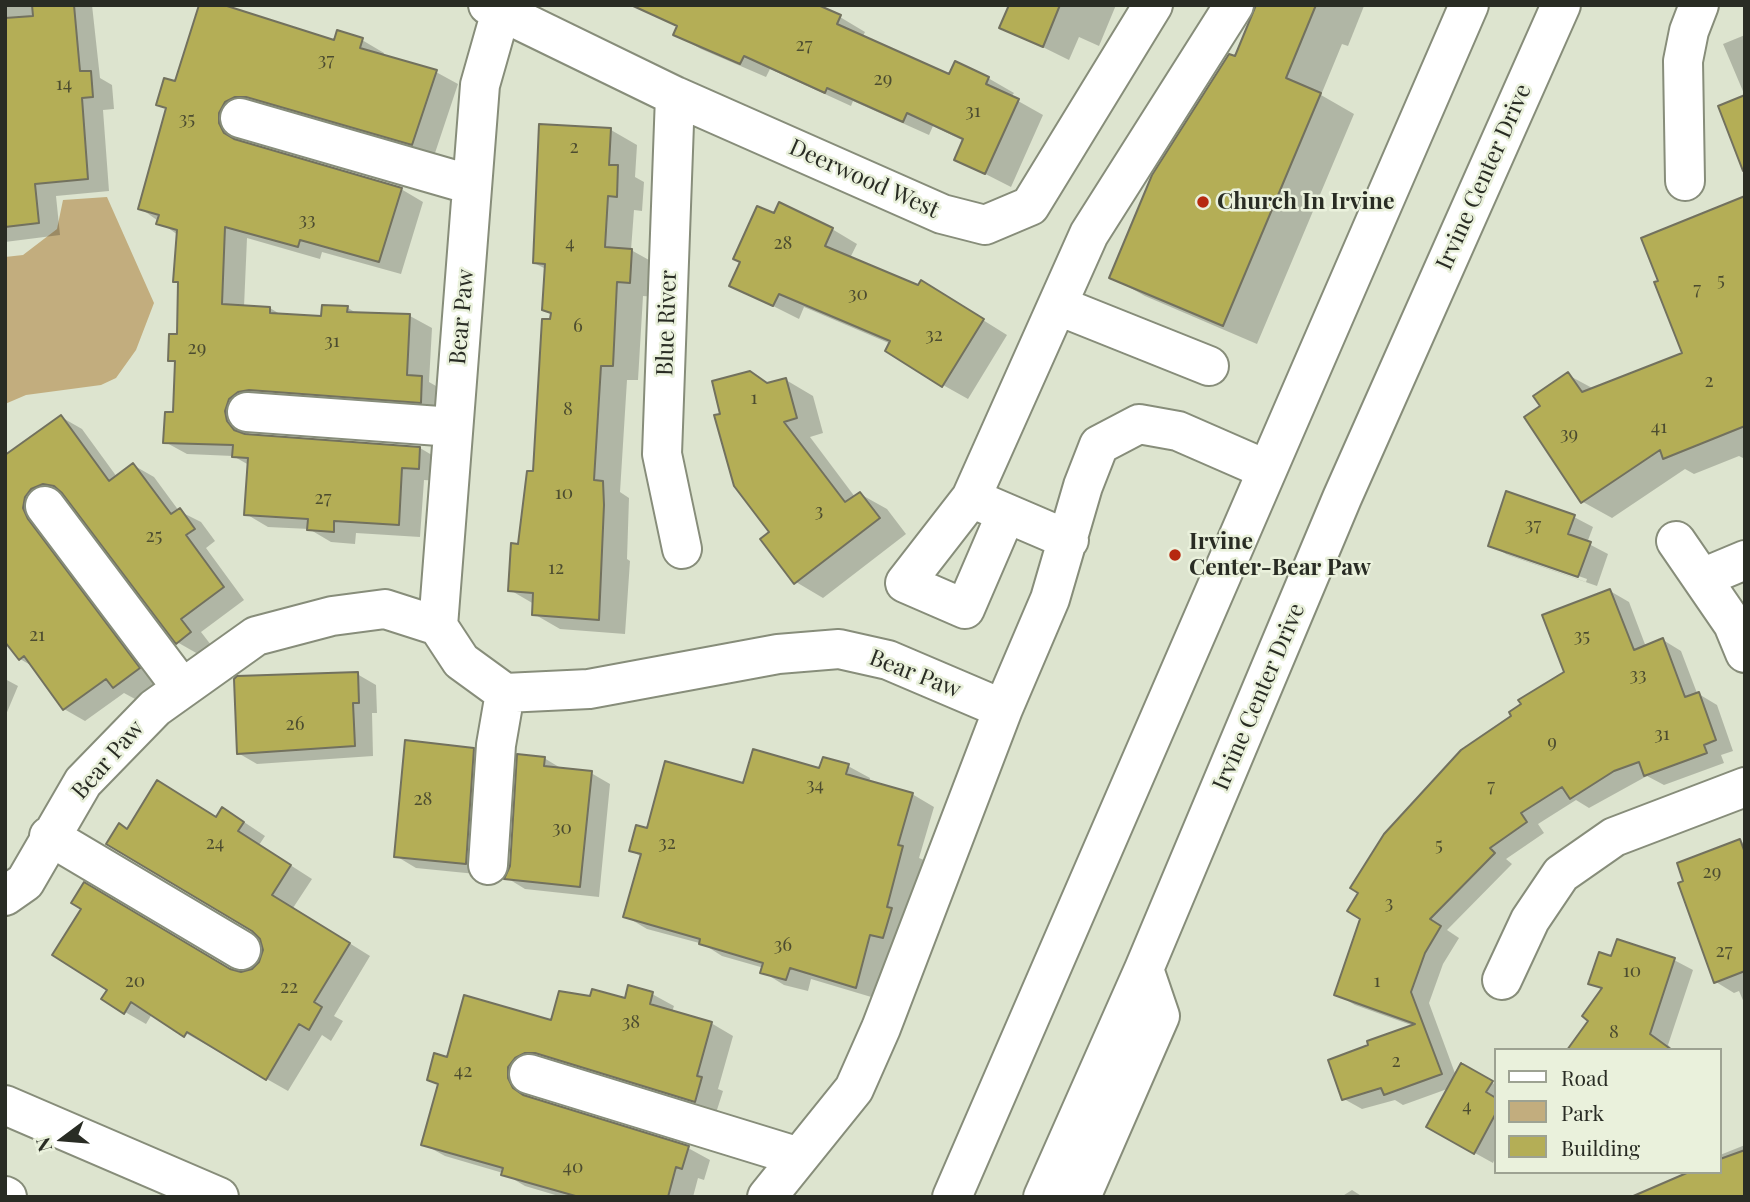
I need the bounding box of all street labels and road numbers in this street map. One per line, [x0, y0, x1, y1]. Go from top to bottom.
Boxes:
street label: Irvine Center Drive [1431, 80, 1537, 274]
street label: Deerwood West [785, 134, 943, 224]
street label: Bear Paw [444, 268, 480, 366]
street label: Blue River [651, 270, 683, 376]
street label: Irvine Center Drive [1207, 599, 1311, 795]
street label: Bear Paw [865, 644, 965, 704]
street label: Bear Paw [66, 715, 150, 805]

